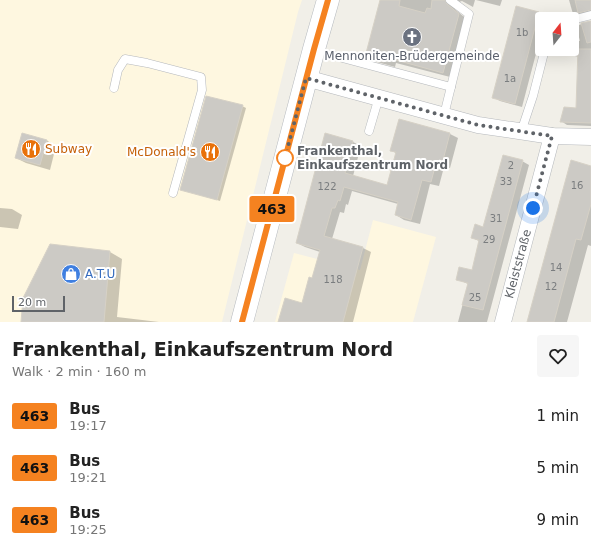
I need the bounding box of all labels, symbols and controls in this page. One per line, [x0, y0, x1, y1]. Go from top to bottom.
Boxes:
north arrow [535, 12, 579, 56]
map controls [535, 12, 579, 56]
church icon: Mennoniten-Brüdergemeinde [401, 26, 423, 48]
house number: 1b [516, 27, 528, 38]
place label: Mennoniten-Brüdergemeinde [324, 49, 500, 63]
house number: 1a [504, 73, 516, 84]
restaurant icon: Subway [20, 138, 42, 160]
restaurant icon: McDonald's [199, 141, 221, 163]
place label: Subway [45, 142, 92, 156]
place label: Frankenthal, Einkaufszentrum Nord [297, 144, 448, 172]
place label: McDonald's [127, 145, 196, 159]
marker: Frankenthal, Einkaufszentrum Nord [276, 149, 294, 167]
house number: 2 [508, 160, 514, 171]
house number: 33 [500, 176, 512, 187]
house number: 16 [571, 180, 583, 191]
house number: 122 [317, 181, 337, 192]
line badge: 463 [249, 196, 295, 222]
your location [523, 198, 543, 218]
text: 463 [257, 201, 287, 217]
house number: 31 [490, 213, 502, 224]
street label: Kleiststraße [502, 228, 534, 300]
house number: 29 [483, 234, 495, 245]
house number: 14 [550, 262, 562, 273]
shop icon: A.T.U [60, 263, 82, 285]
place label: A.T.U [85, 267, 115, 281]
house number: 118 [323, 274, 343, 285]
house number: 12 [545, 281, 557, 292]
house number: 25 [469, 292, 481, 303]
scale bar [12, 294, 65, 313]
text: 20 m [18, 296, 46, 309]
button: heart [537, 335, 579, 377]
text: Frankenthal, Einkaufszentrum Nord [12, 338, 393, 360]
text: Walk · 2 min · 160 m [12, 364, 146, 379]
text: Bus [69, 400, 100, 418]
text: 1 min [536, 407, 579, 425]
text: 463 [20, 408, 49, 424]
text: 19:17 [69, 418, 107, 433]
text: Bus [69, 452, 100, 470]
text: 5 min [536, 459, 579, 477]
text: 463 [20, 460, 49, 476]
text: 19:21 [69, 470, 107, 485]
text: Bus [69, 504, 100, 522]
text: 9 min [536, 511, 579, 529]
text: 463 [20, 512, 49, 528]
text: 19:25 [69, 522, 107, 537]

